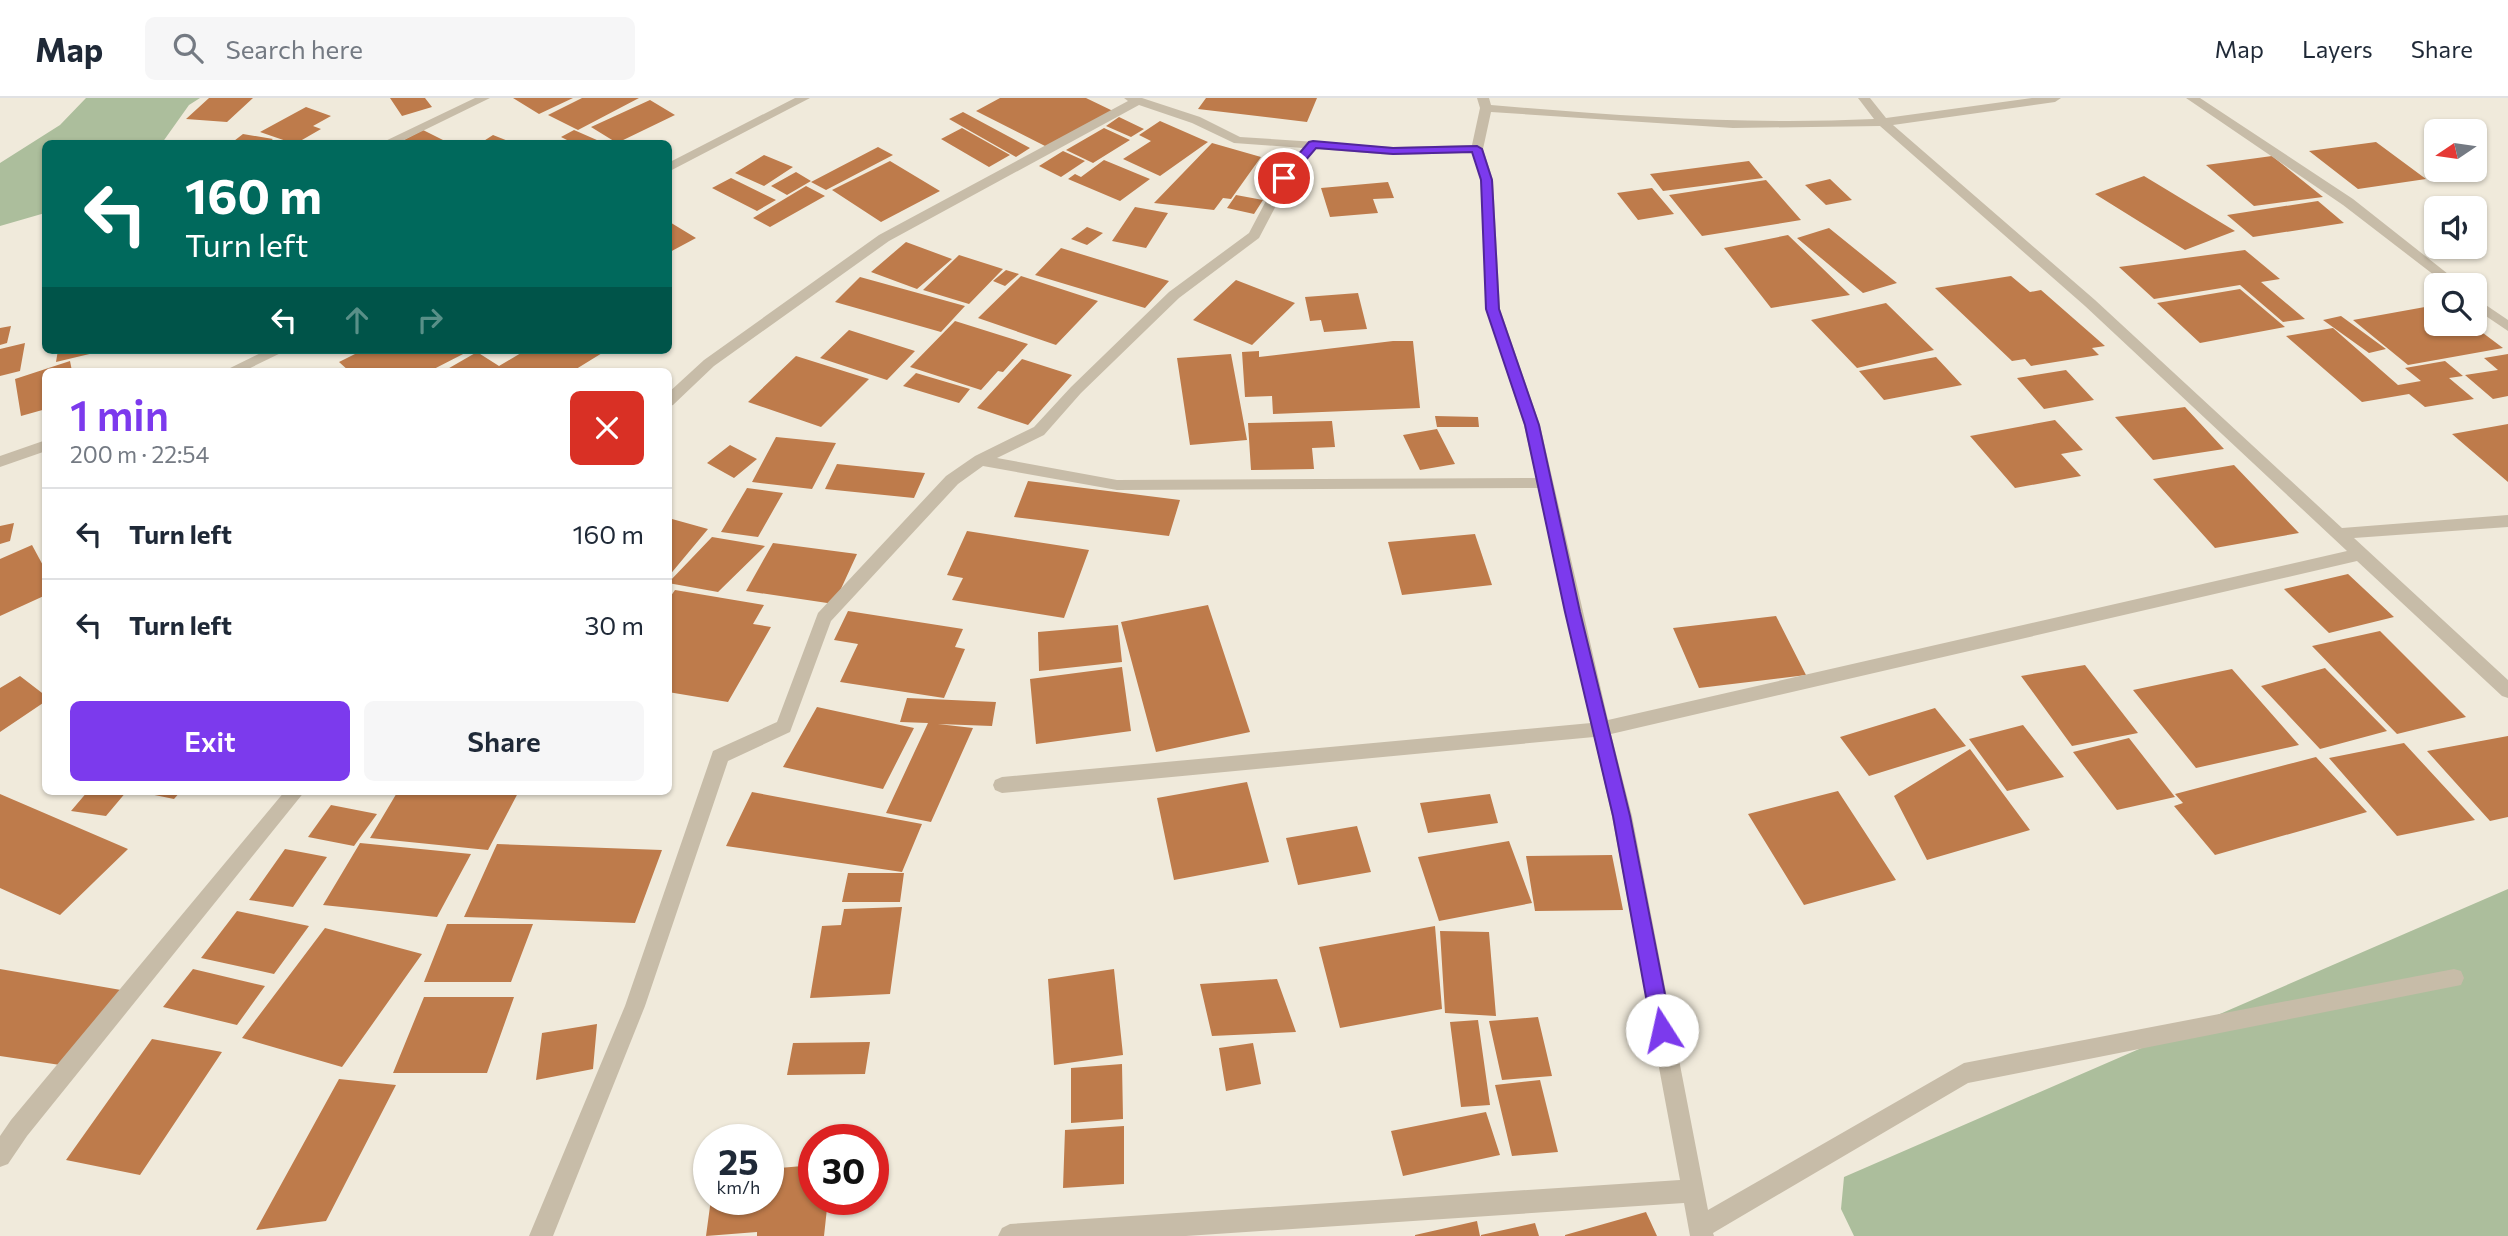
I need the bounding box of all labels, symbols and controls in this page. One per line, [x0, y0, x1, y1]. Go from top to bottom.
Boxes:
search box [145, 17, 635, 80]
text: Map [35, 28, 103, 69]
icon: search [169, 29, 207, 67]
text: Search here [225, 33, 363, 64]
text: Map [2215, 34, 2264, 63]
text: Layers [2302, 34, 2373, 63]
text: Share [2411, 34, 2473, 63]
north arrow [2424, 119, 2487, 182]
map controls [2424, 119, 2487, 336]
pin [1254, 148, 1314, 208]
icon: arrive [1265, 159, 1303, 197]
text: 160 m [185, 164, 322, 224]
icon: left [70, 168, 161, 259]
button: sound [2424, 196, 2487, 259]
text: Turn left [185, 224, 309, 264]
button: search [2424, 273, 2487, 336]
icon: left [265, 301, 303, 339]
icon: ahead [338, 301, 376, 339]
icon: right [411, 301, 449, 339]
text: 1 min [70, 388, 169, 440]
button: close [570, 391, 644, 465]
text: 200 m · 22:54 [70, 440, 209, 468]
icon: left [70, 515, 108, 553]
text: Turn left [129, 518, 232, 549]
text: 160 m [572, 518, 644, 549]
icon: left [70, 606, 108, 644]
text: Turn left [129, 609, 232, 640]
text: 30 m [585, 609, 644, 640]
button: Exit [70, 701, 350, 781]
button: Share [364, 701, 644, 781]
position arrow [1625, 993, 1699, 1067]
speed limit sign: 30 [798, 1124, 889, 1215]
text: 25 [718, 1139, 759, 1182]
text: km/h [717, 1176, 760, 1198]

